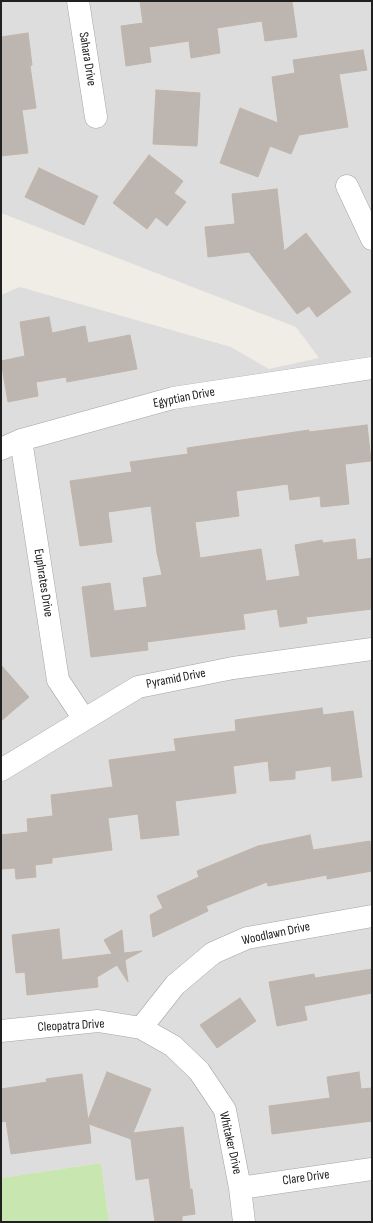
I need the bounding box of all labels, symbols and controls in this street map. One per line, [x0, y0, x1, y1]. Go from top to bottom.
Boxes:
street label: Sahara Drive [75, 31, 99, 87]
street label: Egyptian Drive [152, 384, 216, 412]
street label: Euphrates Drive [30, 548, 56, 618]
street label: Pyramid Drive [145, 666, 207, 692]
street label: Woodlawn Drive [240, 919, 312, 949]
street label: Cleopatra Drive [37, 1016, 105, 1036]
street label: Whitaker Drive [215, 1110, 245, 1176]
street label: Clare Drive [282, 1167, 330, 1189]

